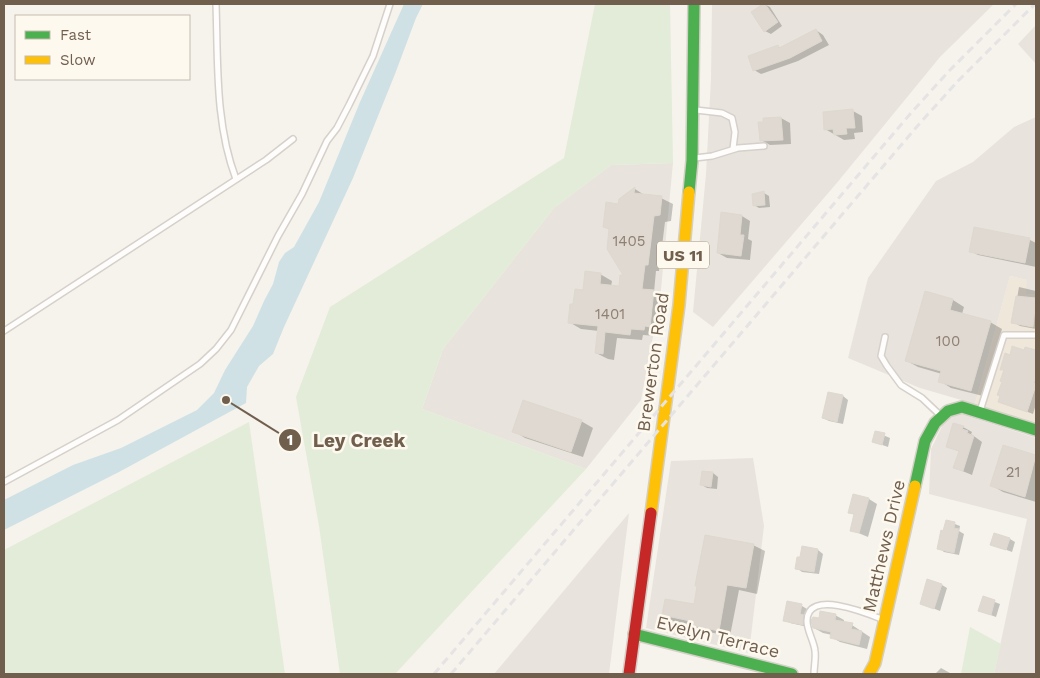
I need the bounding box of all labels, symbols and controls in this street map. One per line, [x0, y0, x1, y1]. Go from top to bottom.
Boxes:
legend [15, 15, 190, 80]
text: Fast [60, 26, 92, 44]
text: Slow [60, 51, 96, 69]
house number: 1405 [612, 232, 646, 250]
road number: US 11 [657, 242, 709, 268]
street label: Brewerton Road [632, 291, 673, 433]
house number: 1401 [595, 305, 625, 323]
house number: 100 [936, 332, 960, 350]
callout: Ley Creek [278, 423, 416, 457]
text: Ley Creek [313, 429, 405, 452]
text: 1 [287, 431, 293, 449]
house number: 21 [1006, 463, 1020, 481]
street label: Matthews Drive [858, 477, 909, 614]
street label: Evelyn Terrace [654, 611, 782, 662]

